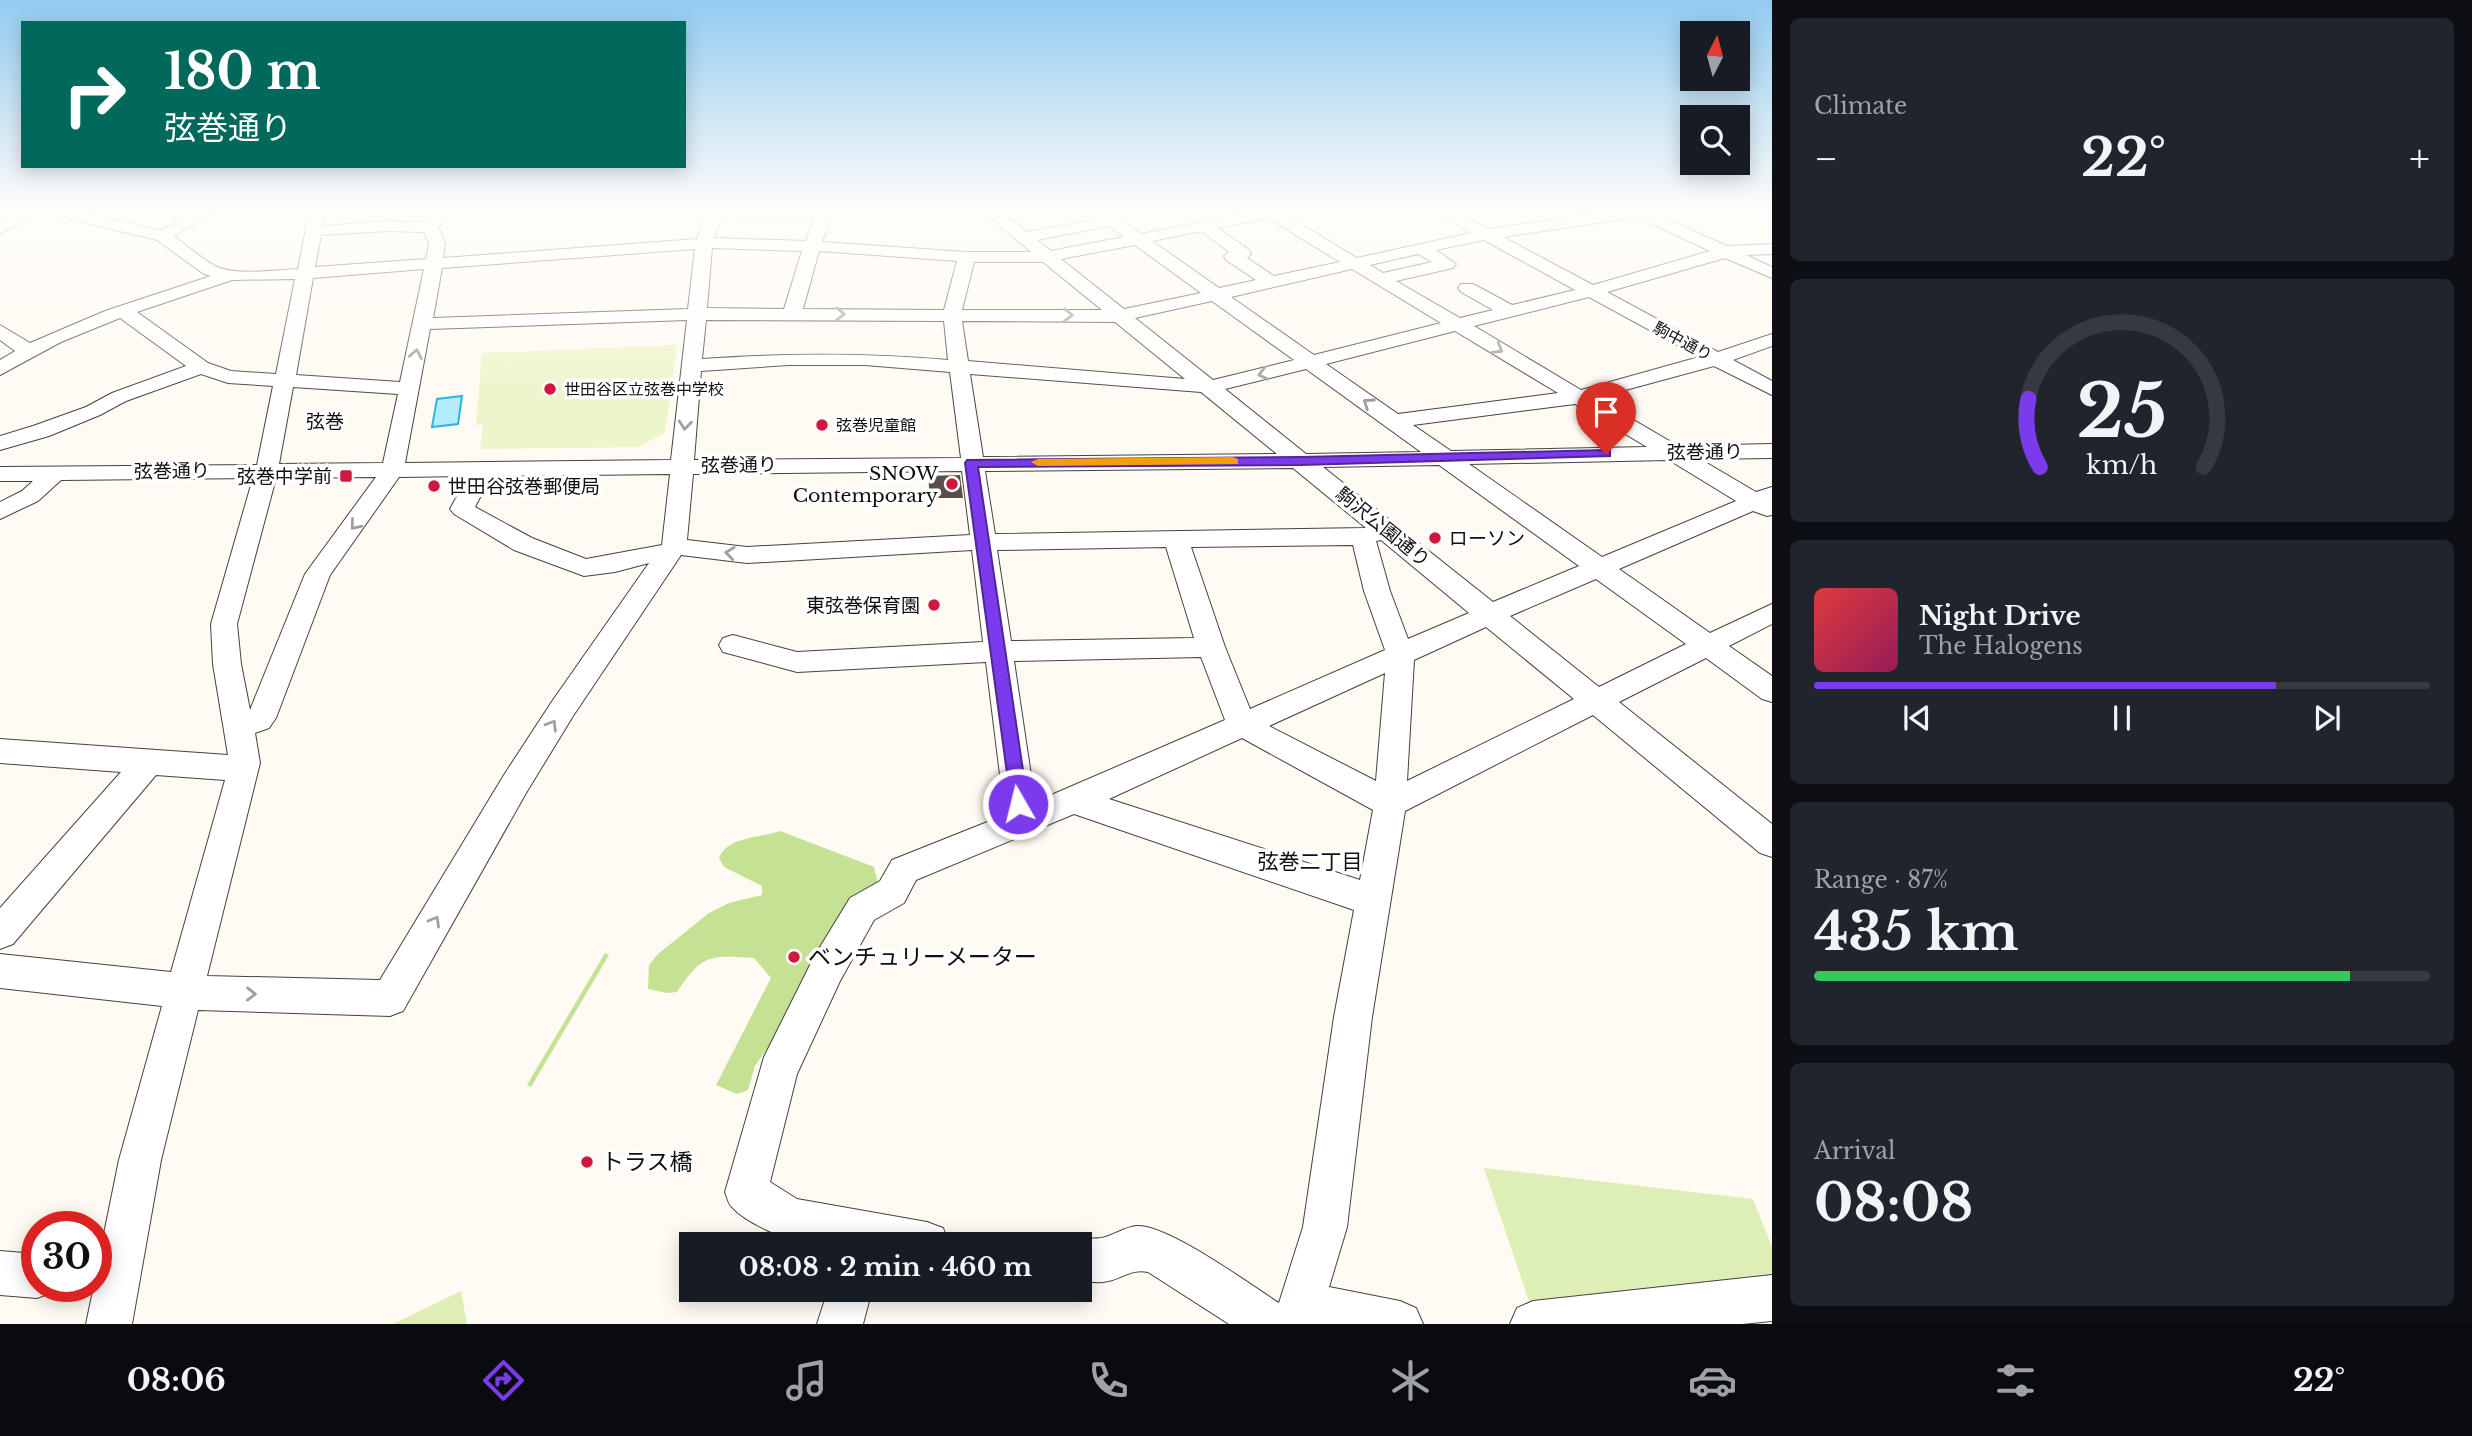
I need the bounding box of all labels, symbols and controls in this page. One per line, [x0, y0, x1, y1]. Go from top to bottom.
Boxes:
north arrow [1680, 21, 1750, 91]
map controls [1680, 21, 1750, 175]
text: 180 m [164, 41, 321, 102]
icon: right [49, 49, 140, 140]
text: Climate [1814, 92, 1907, 120]
button: search [1680, 105, 1750, 175]
text: 弦巻通り [164, 108, 292, 148]
text: 22° [2081, 126, 2166, 190]
text: − [1814, 135, 1838, 182]
text: + [2409, 135, 2430, 182]
one-way arrow [835, 306, 846, 322]
one-way arrow [1062, 308, 1073, 323]
street label: 駒中通り [1650, 317, 1716, 365]
one-way arrow [1490, 341, 1503, 354]
one-way arrow [408, 348, 423, 360]
one-way arrow [1257, 366, 1269, 380]
text: 25 [2077, 366, 2167, 457]
place label: 世田谷区立弦巻中学校 [564, 379, 724, 399]
marker: 世田谷区立弦巻中学校 [542, 381, 558, 397]
pin [1576, 382, 1636, 454]
icon: arrive [1587, 393, 1625, 431]
one-way arrow [1363, 399, 1376, 411]
district label: 弦巻 [306, 410, 344, 433]
place label: 弦巻児童館 [836, 415, 916, 435]
marker: 弦巻児童館 [814, 417, 830, 433]
one-way arrow [678, 419, 693, 431]
street label: 弦巻通り [1667, 440, 1743, 464]
text: km/h [2087, 450, 2157, 481]
street label: 弦巻通り [701, 453, 777, 477]
street label: 弦巻通り [134, 459, 210, 483]
place label: SNOW Contemporary [793, 462, 939, 507]
place label: 弦巻中学前 [237, 465, 332, 488]
marker: 弦巻中学前 [338, 468, 354, 484]
place label: 世田谷弦巻郵便局 [448, 475, 600, 498]
marker: SNOW Contemporary [944, 476, 960, 492]
marker: 世田谷弦巻郵便局 [426, 478, 442, 494]
street label: 駒沢公園通り [1331, 482, 1435, 572]
one-way arrow [350, 518, 363, 530]
place label: ローソン [1449, 527, 1525, 550]
marker: ローソン [1427, 530, 1443, 546]
one-way arrow [724, 545, 736, 560]
place label: 東弦巻保育園 [806, 594, 920, 617]
marker: 東弦巻保育園 [926, 597, 942, 613]
text: Night Drive [1919, 600, 2081, 632]
text: The Halogens [1919, 632, 2083, 660]
icon: previous [1898, 699, 1936, 737]
icon: pause [2103, 699, 2141, 737]
icon: next [2308, 699, 2346, 737]
one-way arrow [543, 720, 556, 733]
position arrow [981, 767, 1055, 841]
district label: 弦巻二丁目 [1258, 849, 1363, 875]
text: Range · 87% [1814, 866, 1948, 894]
text: 435 km [1814, 900, 2018, 964]
one-way arrow [427, 915, 440, 928]
place label: ベンチュリーメーター [808, 943, 1037, 971]
marker: ベンチュリーメーター [786, 949, 802, 965]
one-way arrow [246, 987, 257, 1002]
text: Arrival [1814, 1137, 1895, 1165]
place label: トラス橋 [601, 1148, 693, 1176]
marker: トラス橋 [579, 1154, 595, 1170]
text: 08:08 [1814, 1171, 1973, 1235]
speed limit sign: 30 [21, 1211, 112, 1302]
text: 08:08 · 2 min · 460 m [739, 1251, 1032, 1283]
icon: directions [479, 1356, 528, 1405]
icon: music [782, 1356, 831, 1405]
icon: phone [1084, 1356, 1133, 1405]
icon: climate [1386, 1356, 1435, 1405]
icon: car [1688, 1356, 1737, 1405]
icon: filters [1991, 1356, 2040, 1405]
text: 08:06 [127, 1360, 226, 1400]
text: 22° [2293, 1360, 2345, 1400]

